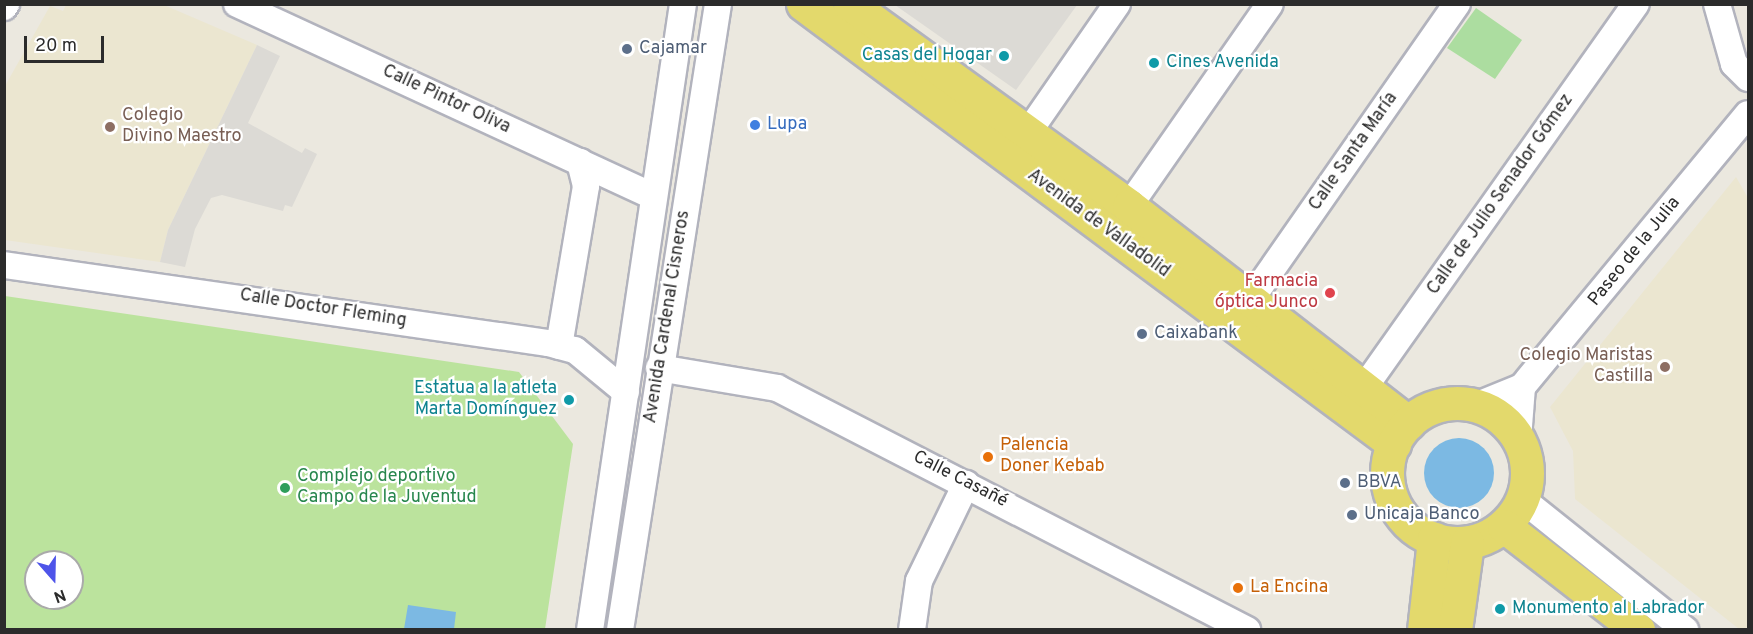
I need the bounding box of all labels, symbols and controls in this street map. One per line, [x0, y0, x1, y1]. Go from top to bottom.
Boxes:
scale bar [27, 24, 106, 62]
text: 20 m [35, 35, 77, 58]
place label: Cajamar [639, 38, 707, 60]
marker: Cajamar [620, 42, 634, 56]
place label: Casas del Hogar [862, 45, 992, 67]
marker: Casas del Hogar [997, 49, 1011, 63]
place label: Cines Avenida [1166, 52, 1279, 74]
marker: Cines Avenida [1147, 56, 1161, 70]
street label: Calle Pintor Oliva [379, 61, 513, 139]
street label: Calle Santa María [1305, 89, 1403, 215]
street label: Calle de Julio Senador Gómez [1423, 90, 1579, 300]
place label: Colegio Divino Maestro [122, 106, 241, 148]
place label: Lupa [767, 114, 807, 136]
marker: Lupa [748, 118, 762, 132]
marker: Colegio Divino Maestro [103, 120, 117, 134]
street label: Avenida de Valladolid [1022, 165, 1174, 283]
street label: Paseo de la Julia [1584, 193, 1686, 311]
street label: Avenida Cardenal Cisneros [641, 209, 695, 425]
place label: Farmacia óptica Junco [1215, 272, 1318, 314]
street label: Calle Doctor Fleming [238, 285, 408, 333]
marker: Farmacia óptica Junco [1323, 286, 1337, 300]
place label: Caixabank [1154, 323, 1238, 345]
marker: Caixabank [1135, 327, 1149, 341]
place label: Colegio Maristas Castilla [1520, 346, 1653, 388]
marker: Colegio Maristas Castilla [1658, 360, 1672, 374]
place label: Estatua a la atleta Marta Domínguez [414, 379, 557, 422]
marker: Estatua a la atleta Marta Domínguez [562, 393, 576, 407]
place label: Palencia Doner Kebab [1000, 436, 1105, 478]
street label: Calle Casañé [909, 447, 1011, 513]
marker: Palencia Doner Kebab [981, 450, 995, 464]
place label: Complejo deportivo Campo de la Juventud [297, 467, 477, 510]
place label: BBVA [1357, 472, 1402, 494]
marker: BBVA [1338, 476, 1352, 490]
marker: Complejo deportivo Campo de la Juventud [278, 481, 292, 495]
place label: Unicaja Banco [1364, 504, 1479, 526]
marker: Unicaja Banco [1345, 508, 1359, 522]
north arrow [24, 550, 84, 610]
place label: La Encina [1250, 577, 1328, 599]
marker: La Encina [1231, 581, 1245, 595]
text: N [51, 584, 68, 606]
place label: Monumento al Labrador [1512, 598, 1704, 620]
marker: Monumento al Labrador [1493, 602, 1507, 616]

